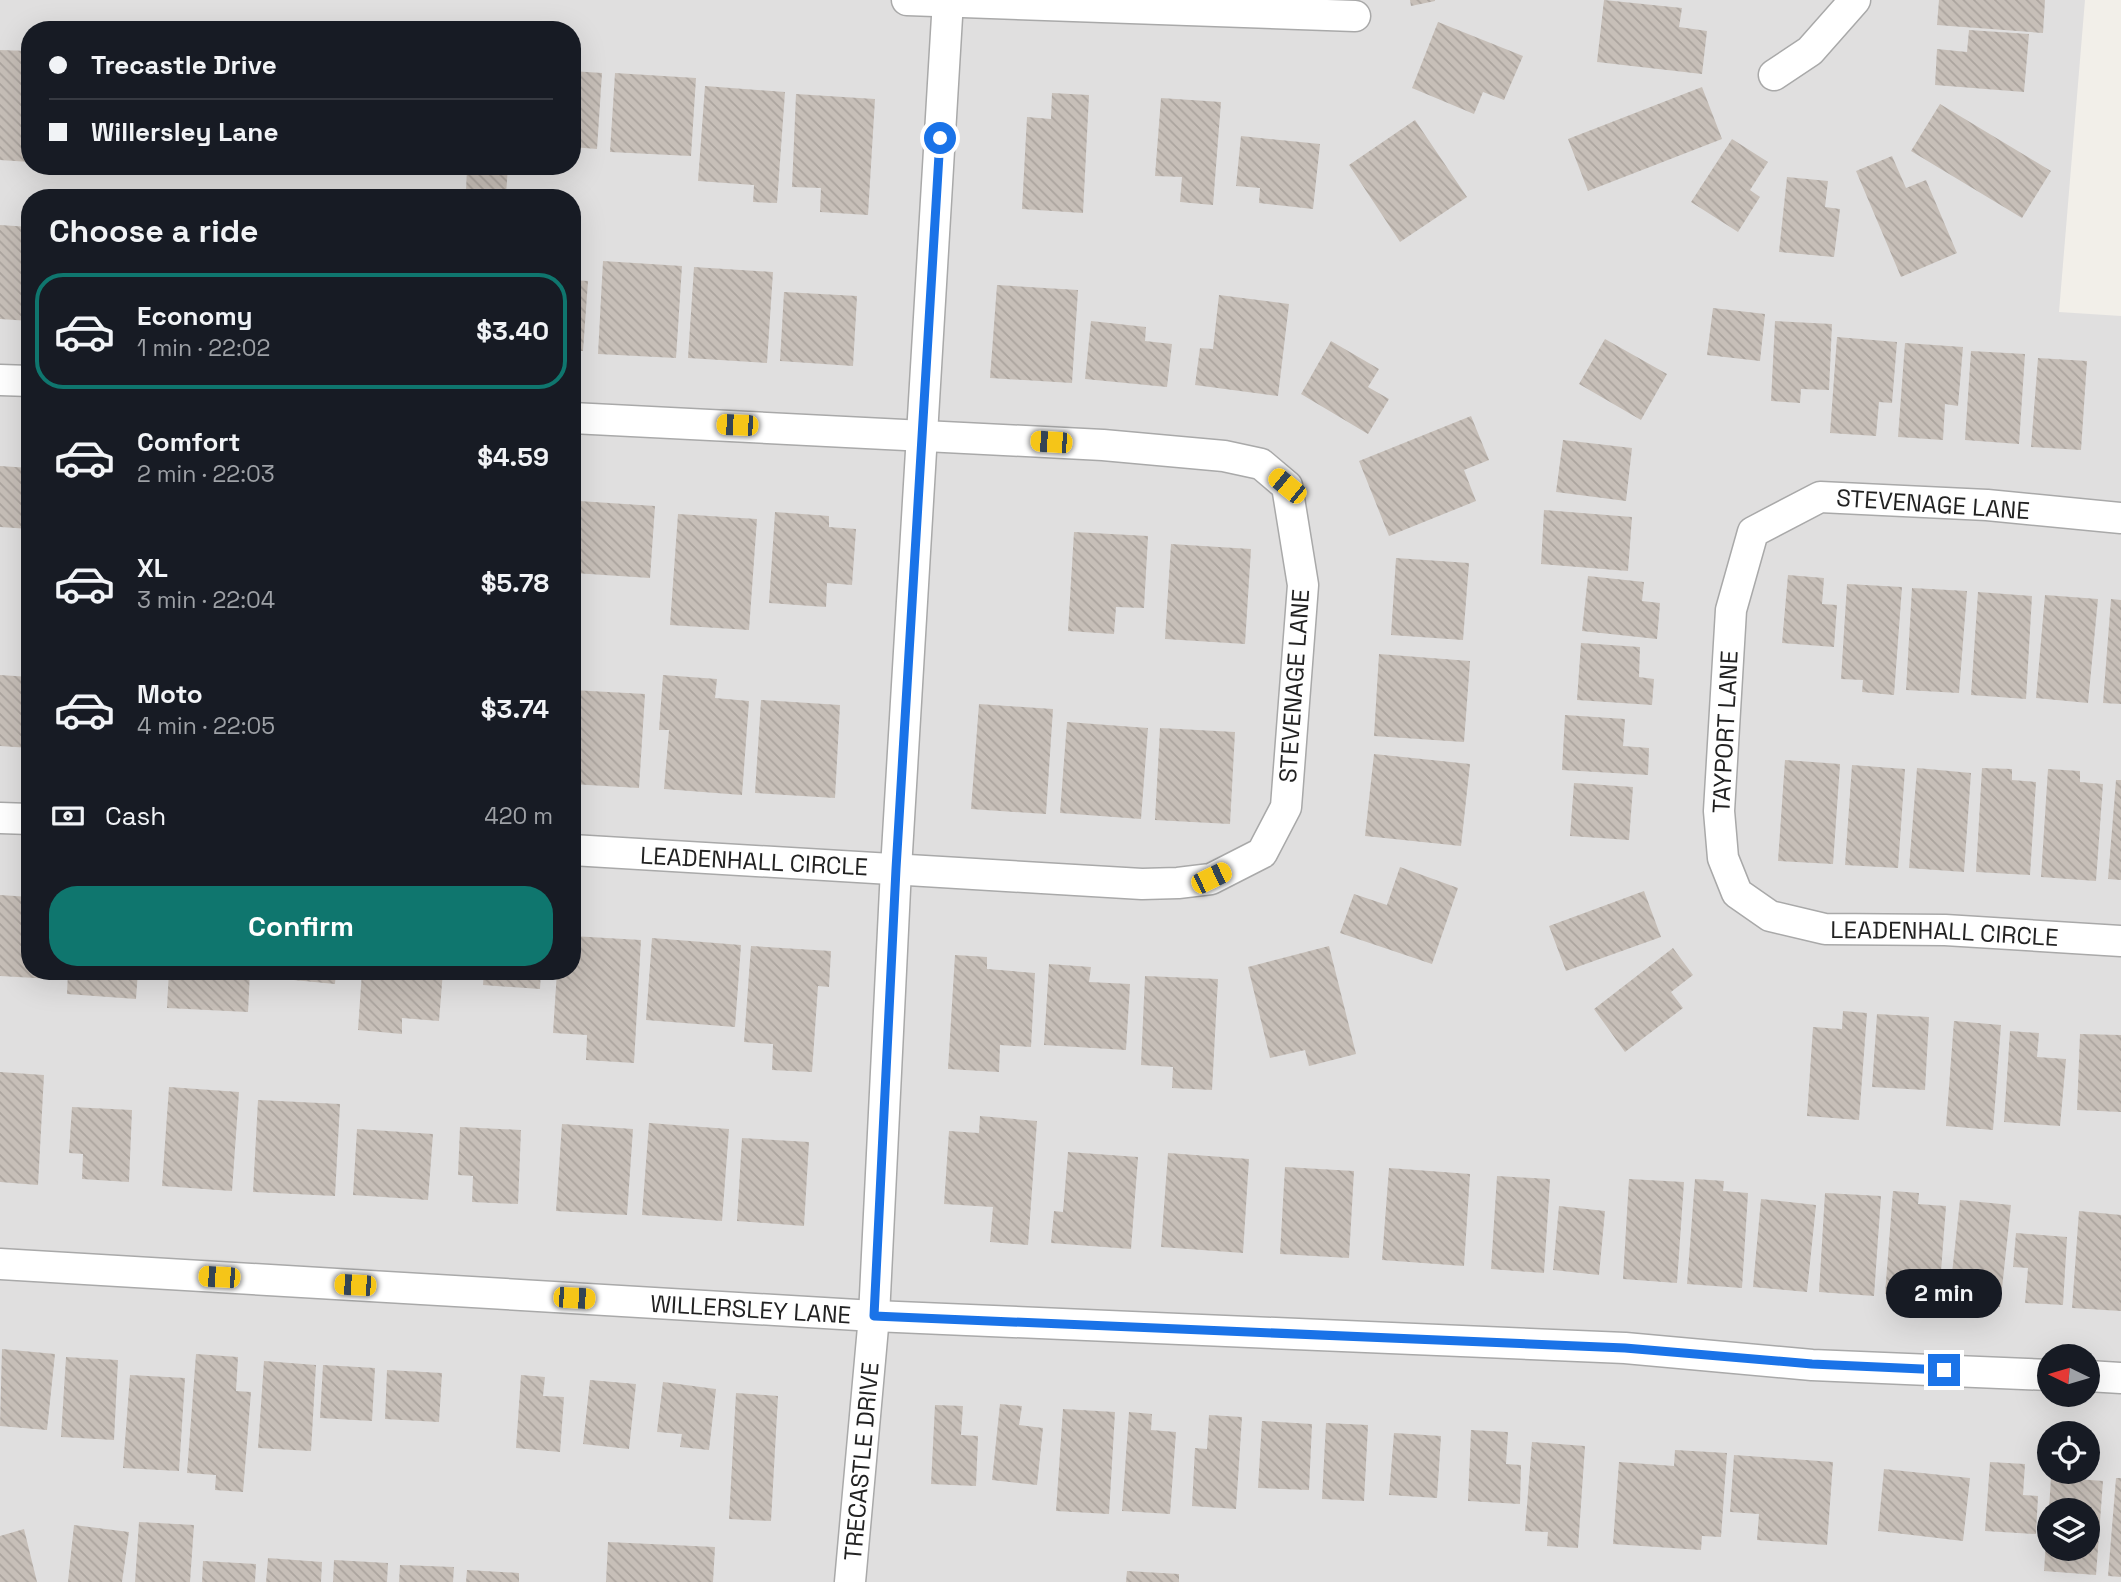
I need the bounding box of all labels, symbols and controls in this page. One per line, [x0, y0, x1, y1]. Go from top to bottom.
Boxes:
text: Trecastle Drive [91, 48, 277, 82]
text: Willersley Lane [91, 115, 278, 149]
route start [924, 122, 956, 154]
text: Choose a ride [49, 211, 259, 251]
text: Economy [137, 299, 253, 333]
icon: car [53, 300, 116, 363]
text: $3.40 [476, 314, 549, 348]
text: 1 min · 22:02 [137, 333, 270, 363]
car [716, 414, 759, 436]
text: Comfort [137, 425, 240, 459]
icon: car [53, 426, 116, 489]
car [1030, 430, 1073, 454]
text: $4.59 [477, 440, 549, 474]
text: 2 min · 22:03 [137, 459, 275, 489]
car [1265, 465, 1310, 507]
street label: STEVENAGE LANE [1835, 482, 2031, 526]
text: XL [137, 551, 168, 585]
icon: car [53, 552, 116, 615]
text: $5.78 [481, 566, 549, 600]
text: 3 min · 22:04 [137, 585, 275, 615]
street label: STEVENAGE LANE [1272, 588, 1316, 784]
street label: TAYPORT LANE [1705, 650, 1745, 814]
text: Moto [137, 677, 203, 711]
icon: car [53, 678, 116, 741]
text: $3.74 [481, 692, 549, 726]
text: 4 min · 22:05 [137, 711, 275, 741]
icon: cash [49, 797, 87, 835]
text: Cash [105, 799, 166, 833]
text: 420 m [484, 801, 553, 831]
street label: LEADENHALL CIRCLE [639, 840, 869, 882]
car [1188, 859, 1235, 897]
button: Confirm [49, 886, 553, 966]
street label: LEADENHALL CIRCLE [1830, 914, 2059, 953]
car [198, 1265, 241, 1289]
callout: 2 min [1886, 1268, 2002, 1318]
car [334, 1273, 377, 1297]
text: 2 min [1914, 1278, 1974, 1308]
car [553, 1286, 596, 1310]
street label: WILLERSLEY LANE [649, 1287, 852, 1330]
north arrow [2037, 1344, 2100, 1407]
map controls [2037, 1344, 2100, 1561]
route end [1928, 1354, 1960, 1386]
street label: TRECASTLE DRIVE [836, 1361, 885, 1562]
button: locate [2037, 1421, 2100, 1484]
button: layers [2037, 1498, 2100, 1561]

